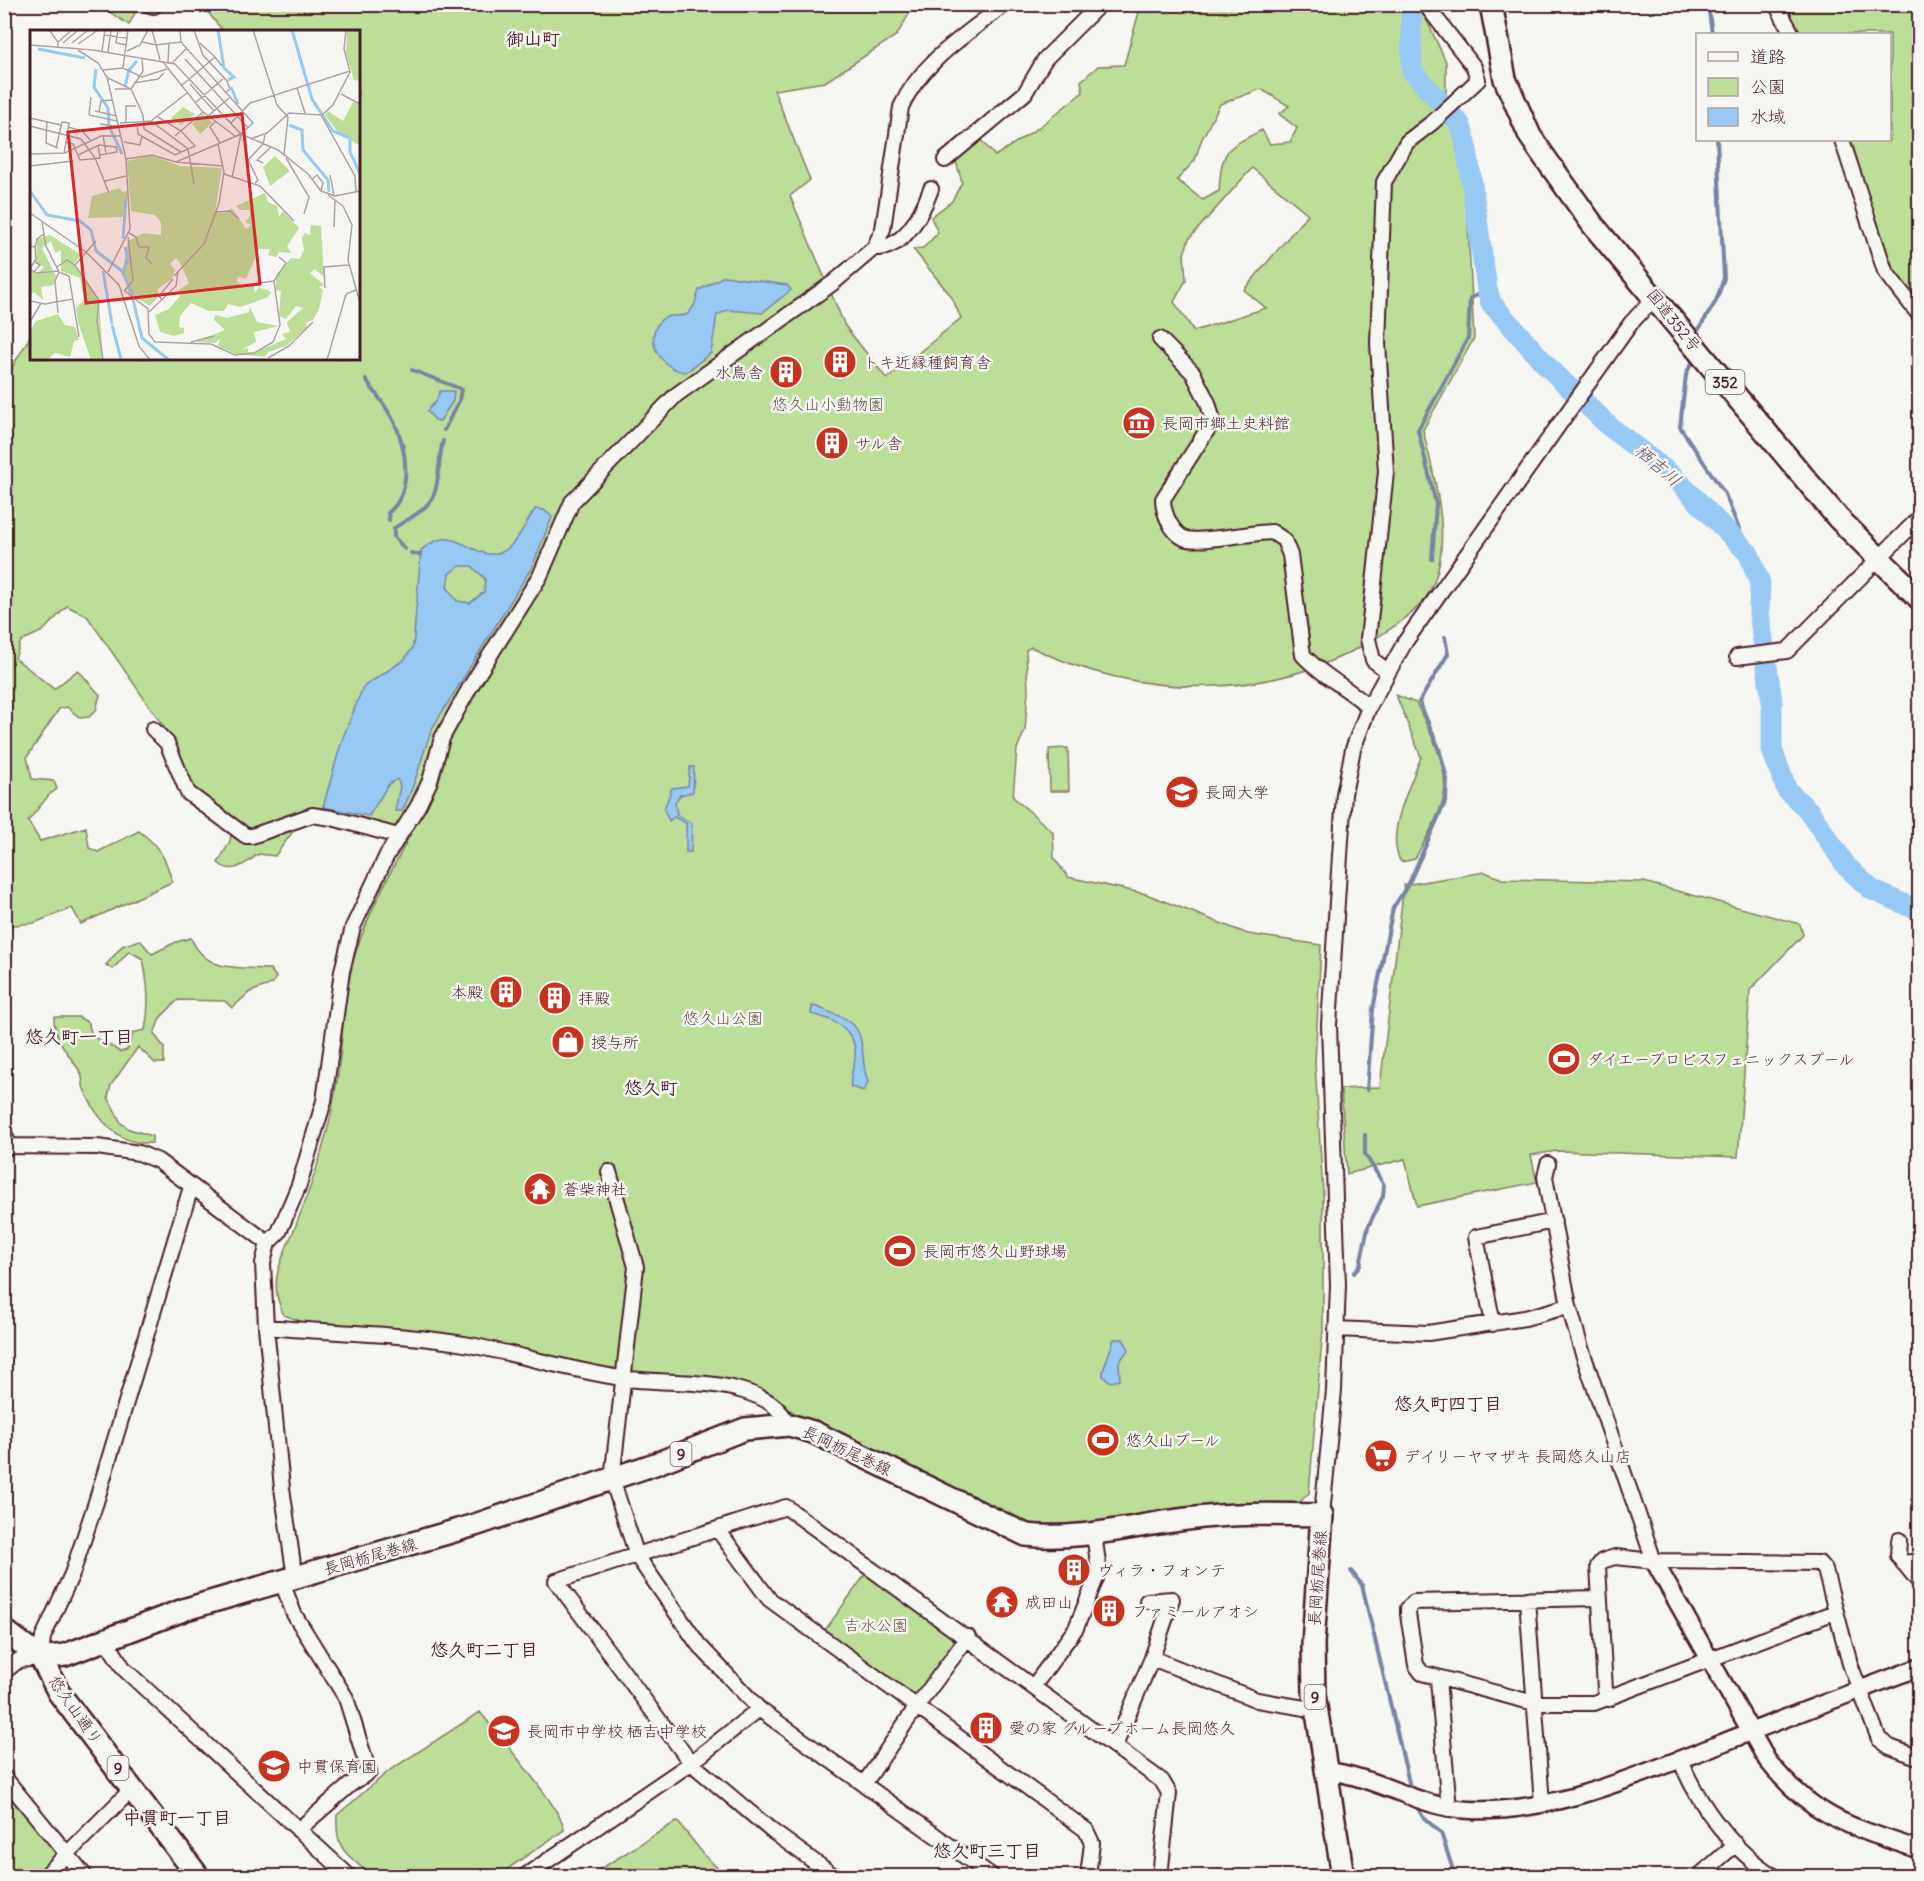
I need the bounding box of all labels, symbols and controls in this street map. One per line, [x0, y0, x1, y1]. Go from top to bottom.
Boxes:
district label: 御山町 [506, 27, 560, 50]
inset map [30, 30, 360, 360]
legend [1696, 33, 1891, 141]
text: 道路 [1750, 45, 1786, 68]
text: 公園 [1750, 75, 1786, 98]
text: 水域 [1750, 105, 1786, 128]
street label: 国道352号 [1643, 285, 1705, 355]
building icon: トキ近縁種飼育舎 [822, 344, 858, 380]
place label: トキ近縁種飼育舎 [863, 352, 991, 372]
building icon: 水鳥舎 [768, 354, 804, 390]
place label: 水鳥舎 [715, 362, 763, 382]
road number: 352 [1706, 370, 1744, 394]
park label: 悠久山小動物園 [772, 394, 884, 414]
museum icon: 長岡市郷土史料館 [1121, 405, 1157, 441]
place label: 長岡市郷土史料館 [1162, 413, 1290, 433]
building icon: サル舎 [814, 425, 850, 461]
place label: サル舎 [855, 433, 902, 453]
water label: 栖吉川 [1630, 439, 1686, 491]
school or university icon: 長岡大学 [1164, 774, 1200, 810]
place label: 長岡大学 [1205, 782, 1269, 802]
building icon: 本殿 [488, 974, 524, 1010]
building icon: 拝殿 [537, 980, 573, 1016]
place label: 本殿 [451, 982, 483, 1002]
place label: 拝殿 [578, 988, 610, 1008]
park label: 悠久山公園 [683, 1008, 763, 1028]
shop icon: 授与所 [550, 1024, 586, 1060]
district label: 悠久町一丁目 [25, 1025, 133, 1048]
place label: 授与所 [591, 1032, 639, 1052]
sports icon: ダイエープロビスフェニックスプール [1546, 1041, 1582, 1077]
place label: ダイエープロビスフェニックスプール [1587, 1049, 1855, 1069]
district label: 悠久町 [624, 1076, 678, 1099]
temple icon: 蒼柴神社 [522, 1171, 558, 1207]
place label: 蒼柴神社 [563, 1179, 627, 1199]
sports icon: 長岡市悠久山野球場 [882, 1233, 918, 1269]
place label: 長岡市悠久山野球場 [923, 1241, 1067, 1261]
district label: 悠久町四丁目 [1394, 1392, 1502, 1415]
street label: 長岡栃尾巻線 [799, 1421, 895, 1479]
sports icon: 悠久山プール [1085, 1422, 1121, 1458]
place label: 悠久山プール [1126, 1430, 1220, 1450]
supermarket icon: デイリーヤマザキ 長岡悠久山店 [1363, 1438, 1399, 1474]
road number: 9 [670, 1442, 692, 1466]
place label: デイリーヤマザキ 長岡悠久山店 [1404, 1446, 1631, 1466]
street label: 長岡栃尾巻線 [1304, 1529, 1330, 1627]
street label: 長岡栃尾巻線 [321, 1533, 419, 1579]
building icon: ヴィラ・フォンテ [1056, 1552, 1092, 1588]
place label: ヴィラ・フォンテ [1097, 1560, 1226, 1580]
temple icon: 成田山 [984, 1584, 1020, 1620]
place label: 成田山 [1025, 1592, 1073, 1612]
building icon: ファミールアオシ [1091, 1593, 1127, 1629]
place label: ファミールアオシ [1132, 1601, 1259, 1621]
park label: 吉水公園 [844, 1615, 908, 1635]
district label: 悠久町二丁目 [430, 1638, 538, 1661]
street label: 悠久山通り [45, 1671, 107, 1749]
road number: 9 [1304, 1685, 1326, 1709]
building icon: 愛の家 グループホーム長岡悠久 [968, 1710, 1004, 1746]
school or university icon: 長岡市中学校 栖吉中学校 [486, 1713, 522, 1749]
place label: 愛の家 グループホーム長岡悠久 [1009, 1718, 1235, 1738]
place label: 長岡市中学校 栖吉中学校 [527, 1721, 707, 1741]
school or university icon: 中貫保育園 [256, 1748, 292, 1784]
road number: 9 [108, 1756, 128, 1780]
place label: 中貫保育園 [297, 1756, 377, 1776]
district label: 中貫町一丁目 [123, 1806, 231, 1829]
district label: 悠久町三丁目 [933, 1839, 1041, 1862]

